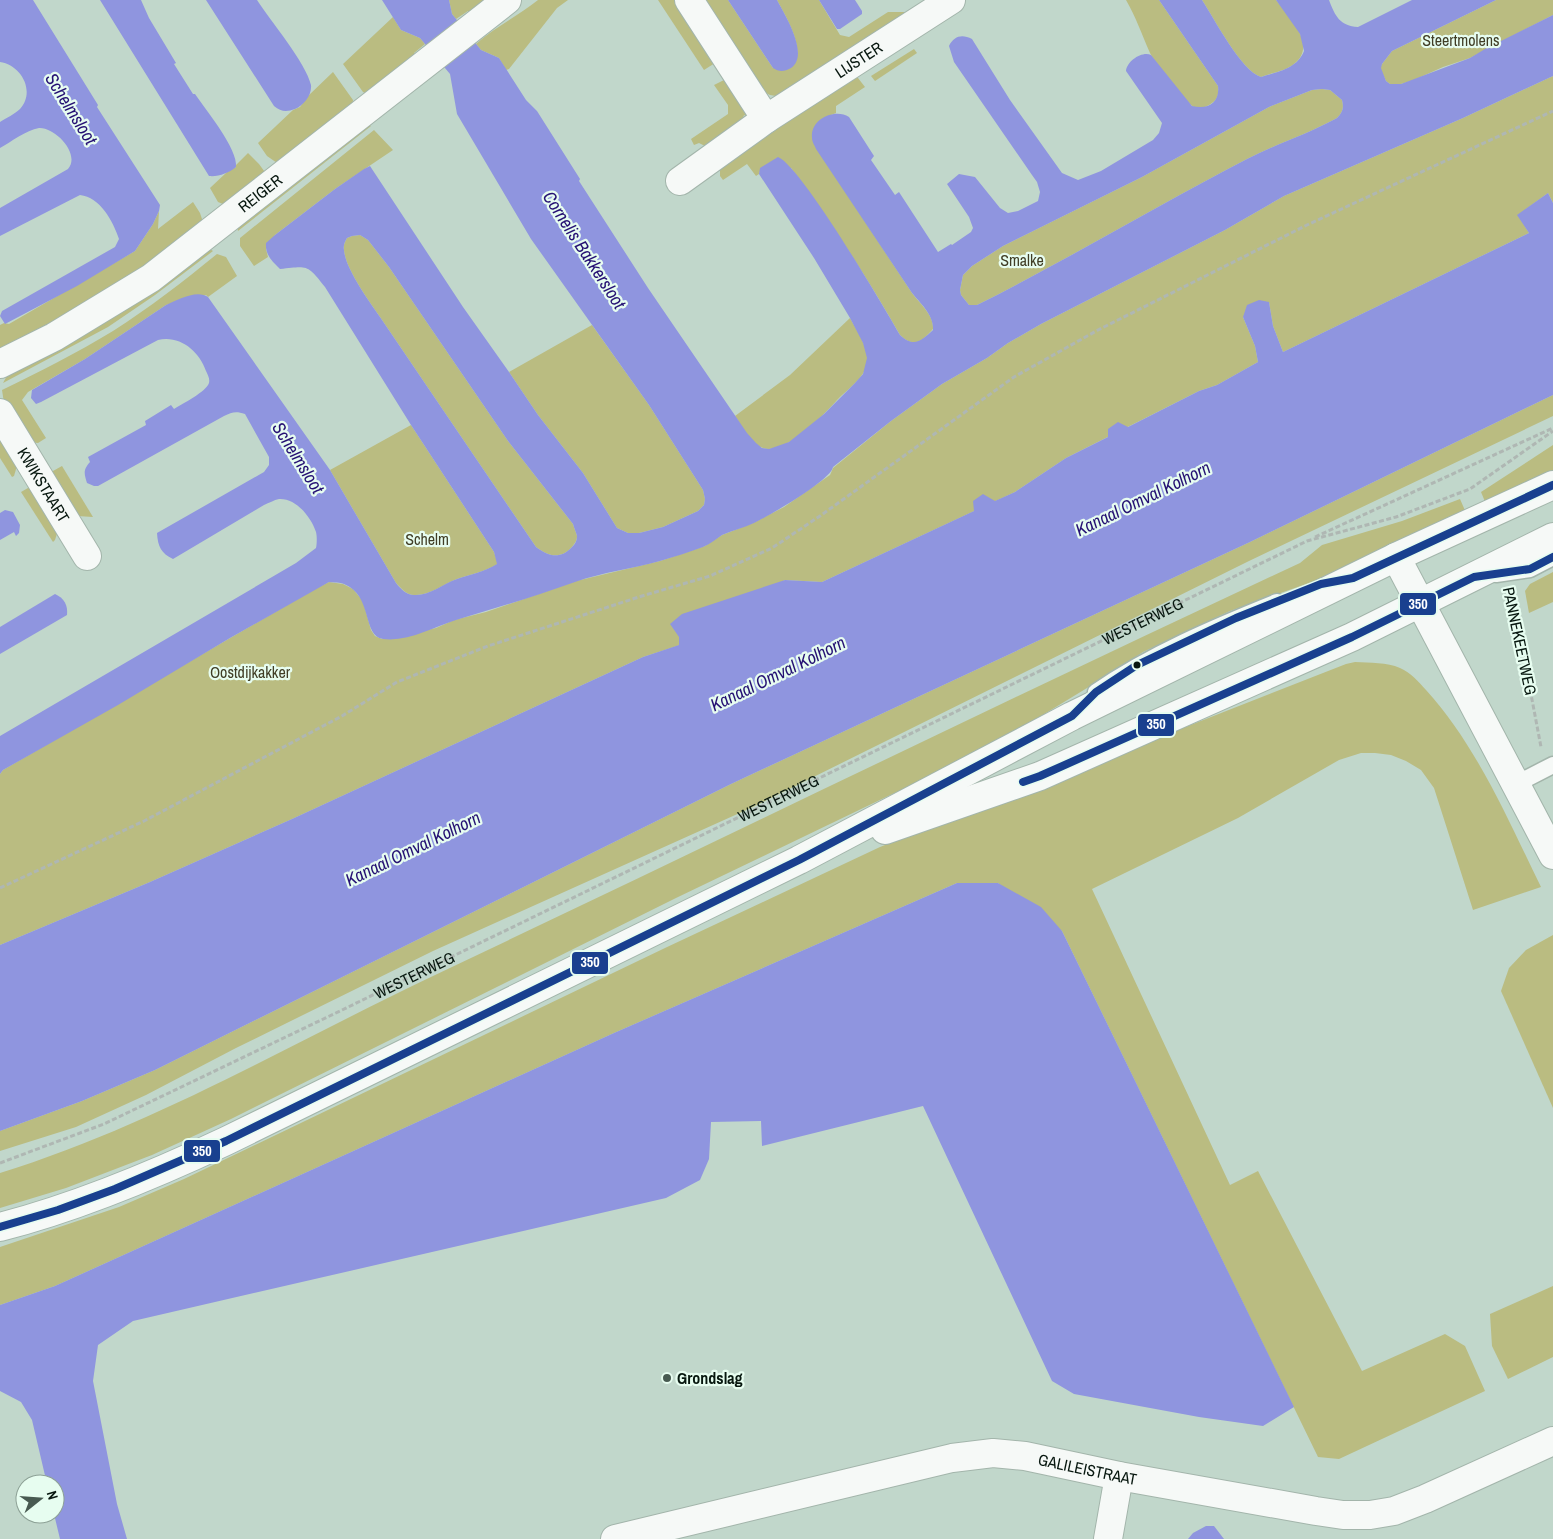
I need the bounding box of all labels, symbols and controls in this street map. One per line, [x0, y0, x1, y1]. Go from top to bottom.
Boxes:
park label: Steertmolens [1422, 29, 1500, 51]
street label: LIJSTER [830, 36, 887, 83]
water label: Schelmsloot [40, 68, 104, 150]
street label: REIGER [233, 169, 287, 217]
water label: Cornelis Bakkersloot [537, 186, 632, 314]
park label: Smalke [1000, 249, 1044, 271]
water label: Schelmsloot [267, 417, 331, 499]
street label: KWIKSTAART [12, 443, 75, 526]
water label: Kanaal Omval Kolhorn [1071, 455, 1215, 542]
park label: Schelm [405, 528, 449, 550]
street label: PANNEKEETWEG [1498, 585, 1542, 697]
street label: WESTERWEG [1098, 592, 1187, 650]
line badge: 350 [1399, 592, 1437, 616]
text: 350 [1408, 595, 1428, 613]
water label: Kanaal Omval Kolhorn [706, 630, 850, 717]
unlabelled marker [1132, 660, 1142, 670]
park label: Oostdijkakker [210, 661, 291, 683]
line badge: 350 [1137, 713, 1175, 737]
text: 350 [1146, 715, 1166, 733]
street label: WESTERWEG [734, 769, 822, 827]
water label: Kanaal Omval Kolhorn [341, 805, 485, 892]
street label: WESTERWEG [370, 946, 458, 1004]
line badge: 350 [571, 951, 609, 975]
text: 350 [580, 953, 600, 971]
line badge: 350 [183, 1139, 221, 1163]
text: 350 [192, 1142, 212, 1160]
place label: Grondslag [677, 1367, 743, 1389]
marker: Grondslag [661, 1372, 673, 1384]
street label: GALILEISTRAAT [1036, 1448, 1139, 1490]
north arrow [15, 1474, 65, 1524]
text: N [43, 1489, 62, 1502]

